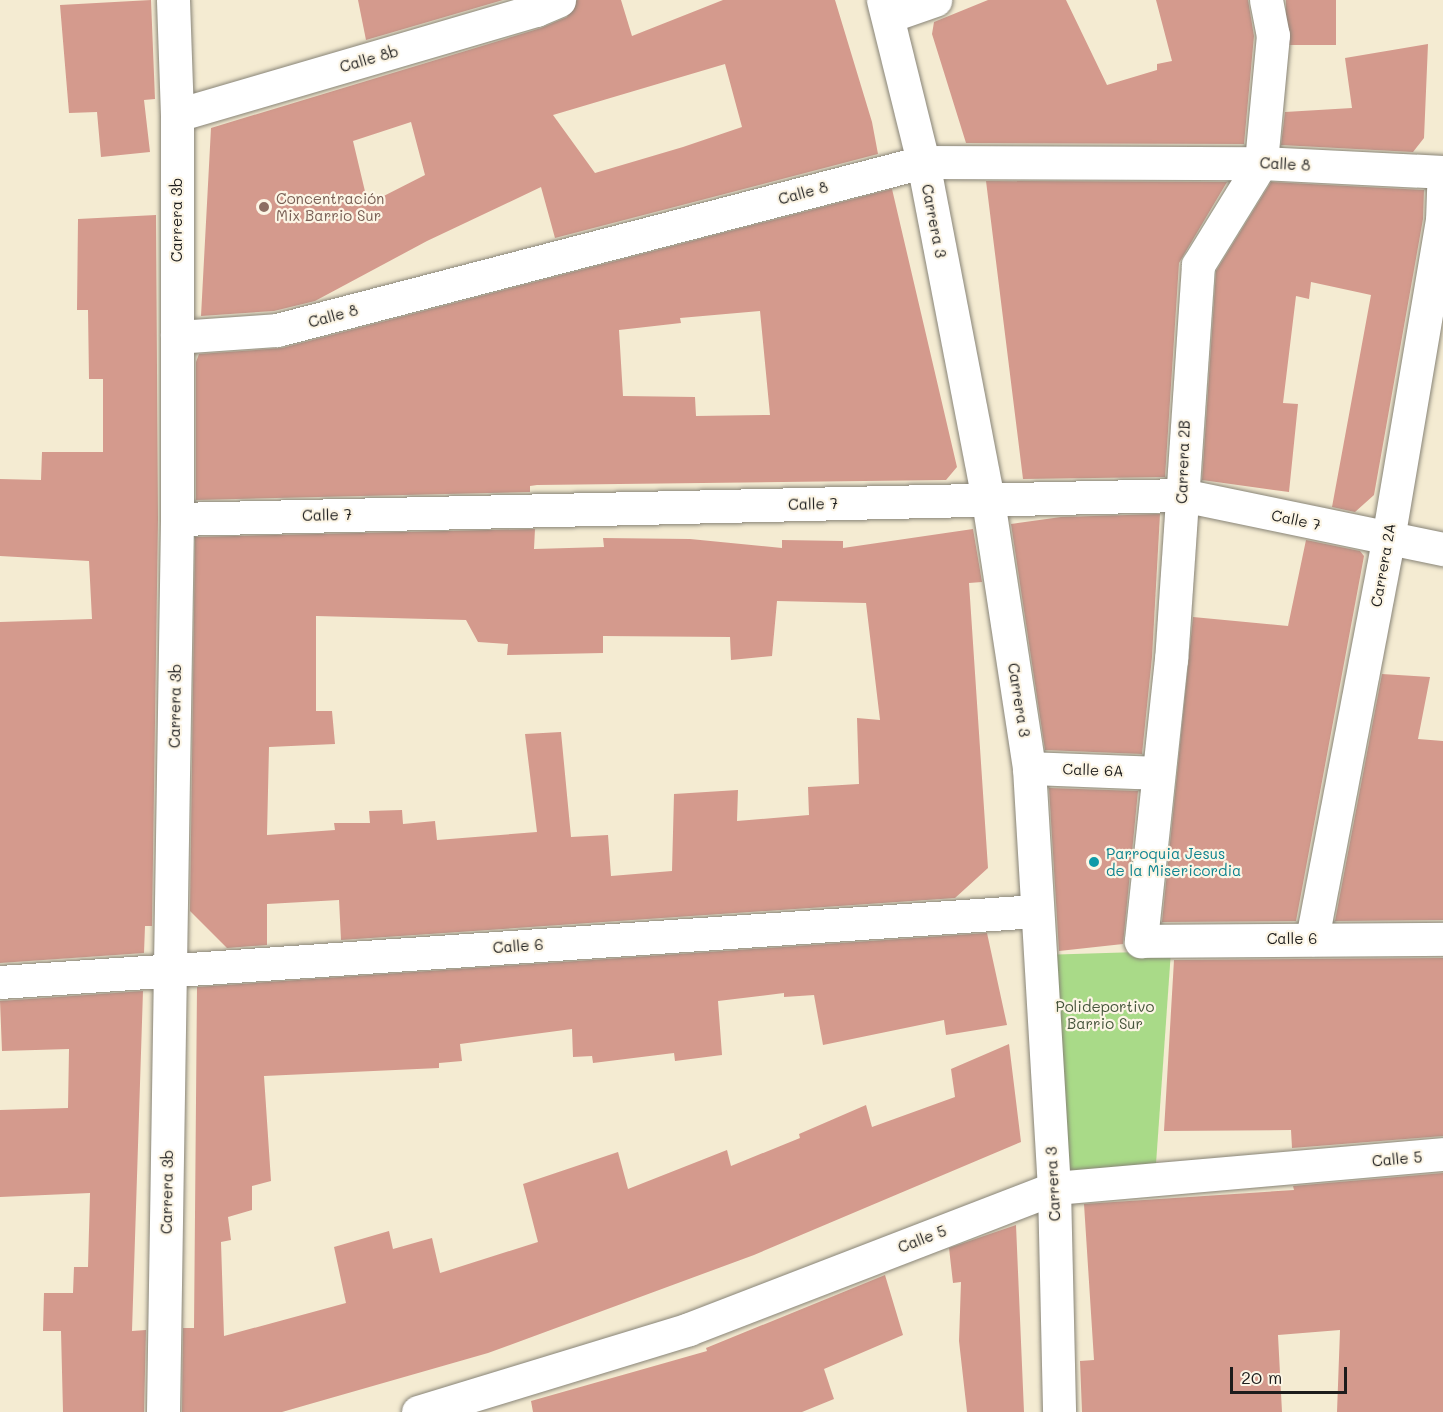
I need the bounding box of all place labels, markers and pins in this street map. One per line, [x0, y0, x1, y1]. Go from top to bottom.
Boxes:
place label: Concentración Mix Barrio Sur [276, 189, 384, 224]
marker: Concentración Mix Barrio Sur [257, 200, 271, 214]
place label: Parroquia Jesus de la Misericordia [1106, 844, 1241, 879]
marker: Parroquia Jesus de la Misericordia [1087, 855, 1101, 869]

